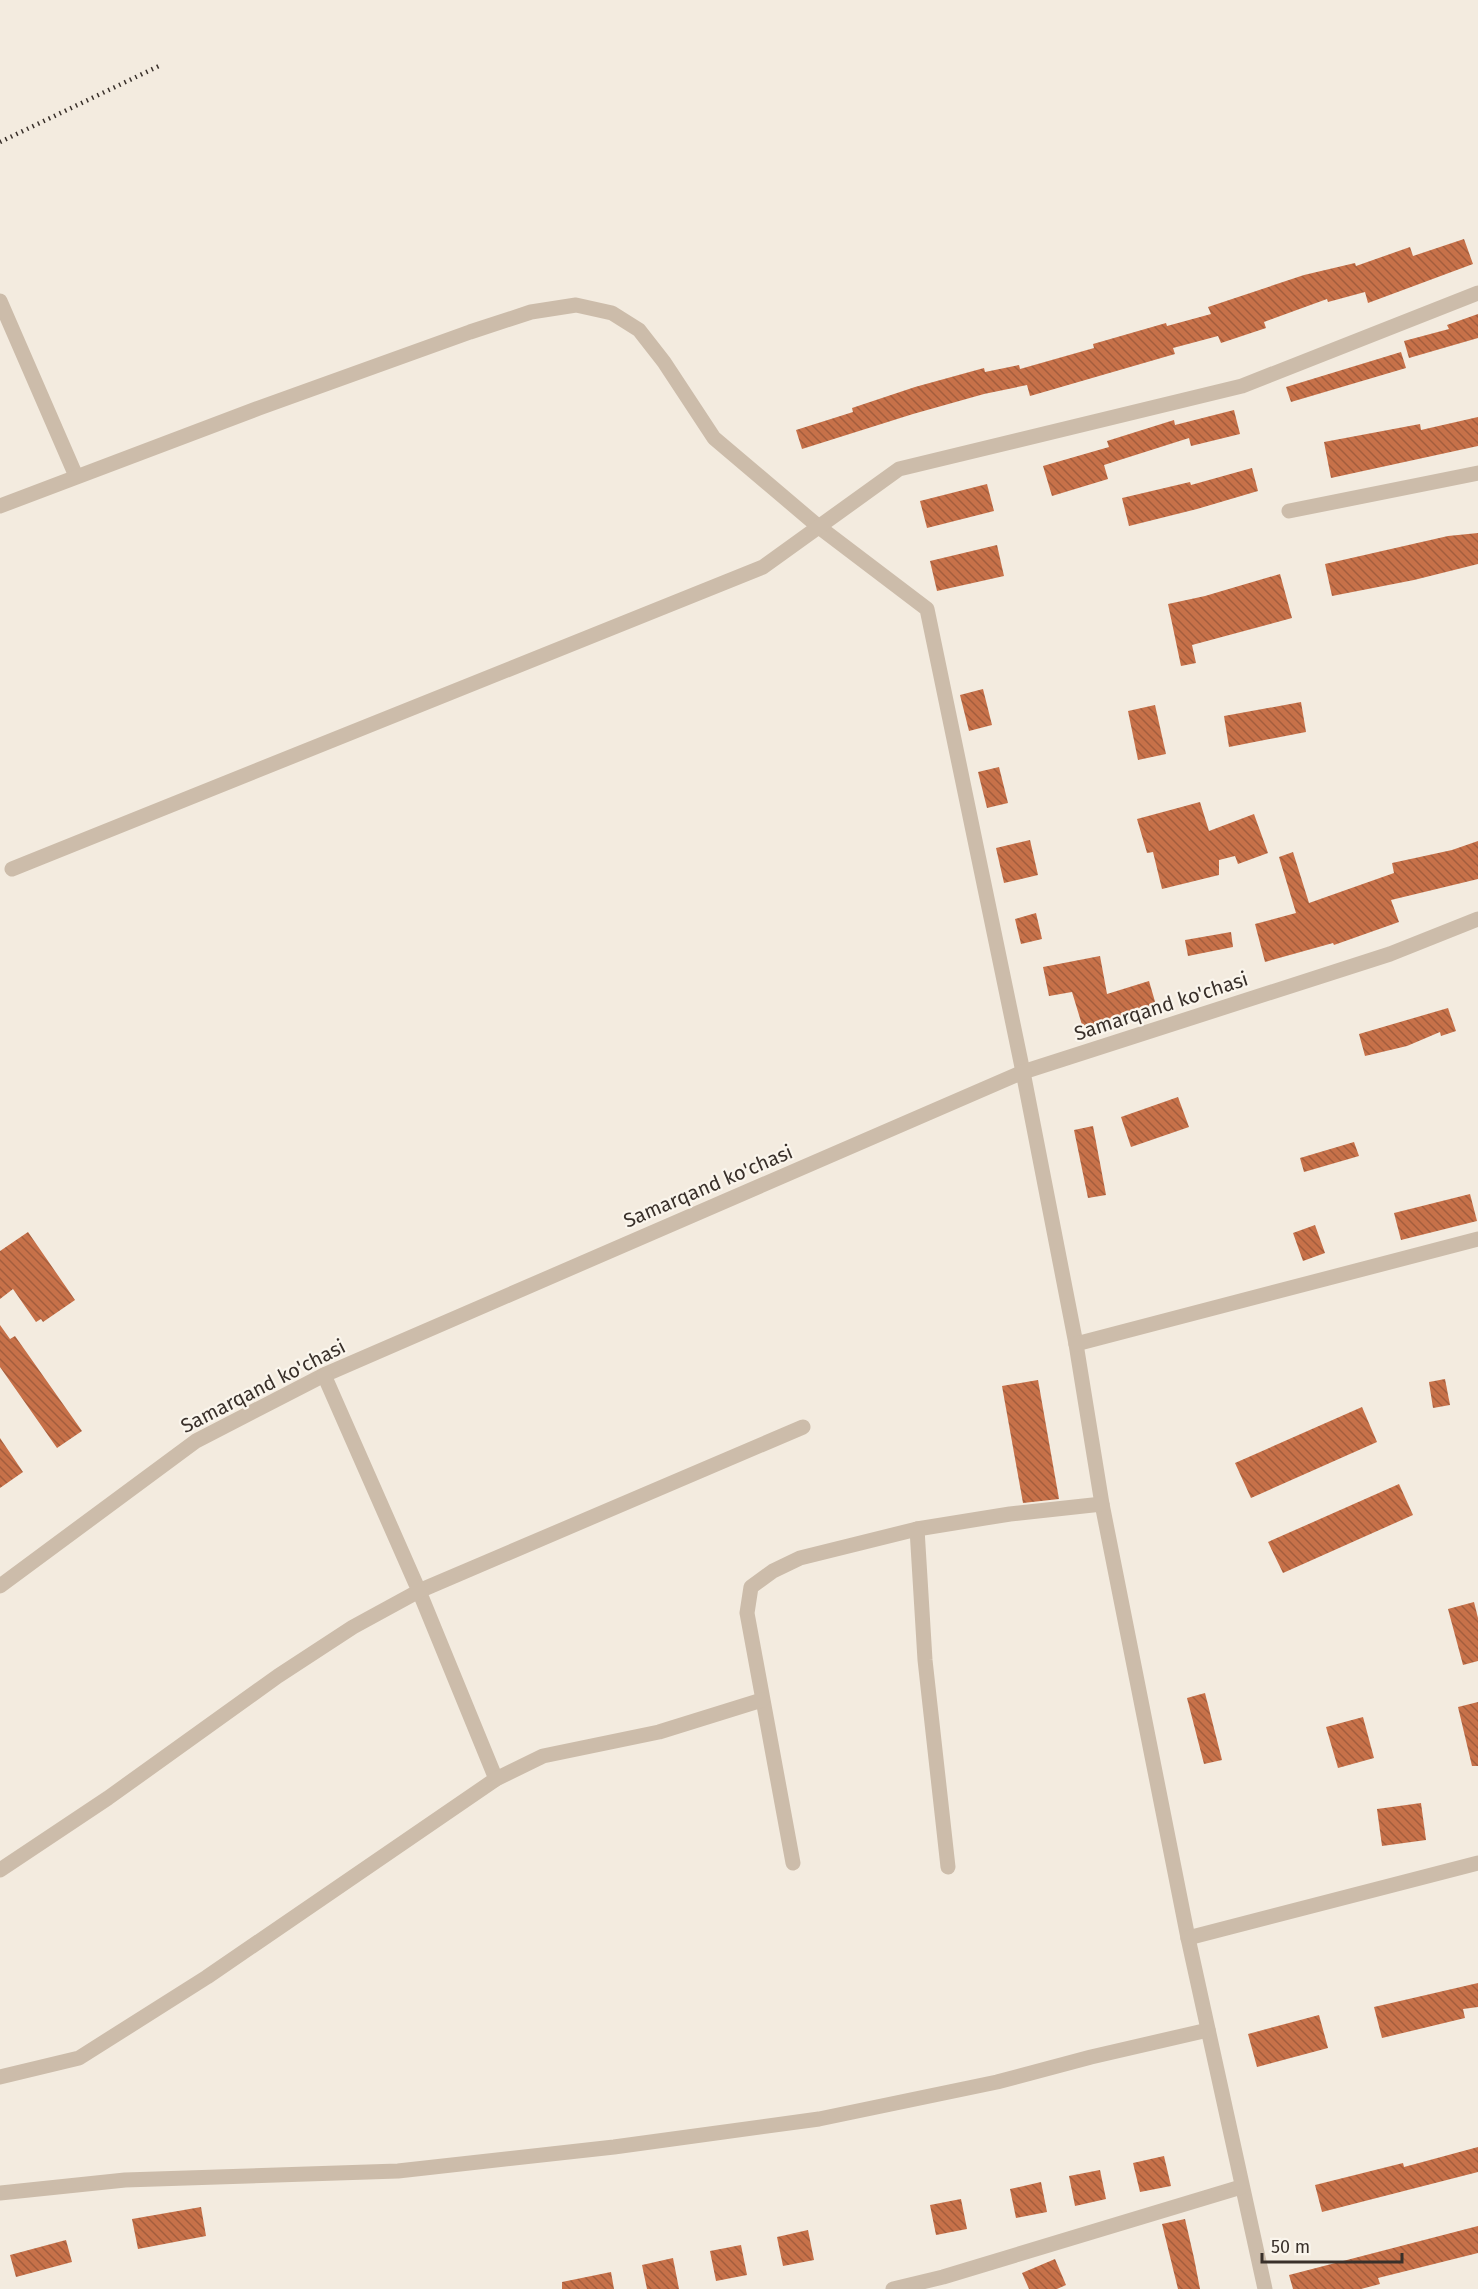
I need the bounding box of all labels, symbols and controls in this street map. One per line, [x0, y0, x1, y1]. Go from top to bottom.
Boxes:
street label: Samarqand ko'chasi [1071, 967, 1251, 1045]
street label: Samarqand ko'chasi [620, 1140, 796, 1232]
street label: Samarqand ko'chasi [177, 1334, 349, 1438]
scale bar [1262, 2226, 1402, 2264]
text: 50 m [1271, 2236, 1310, 2258]

